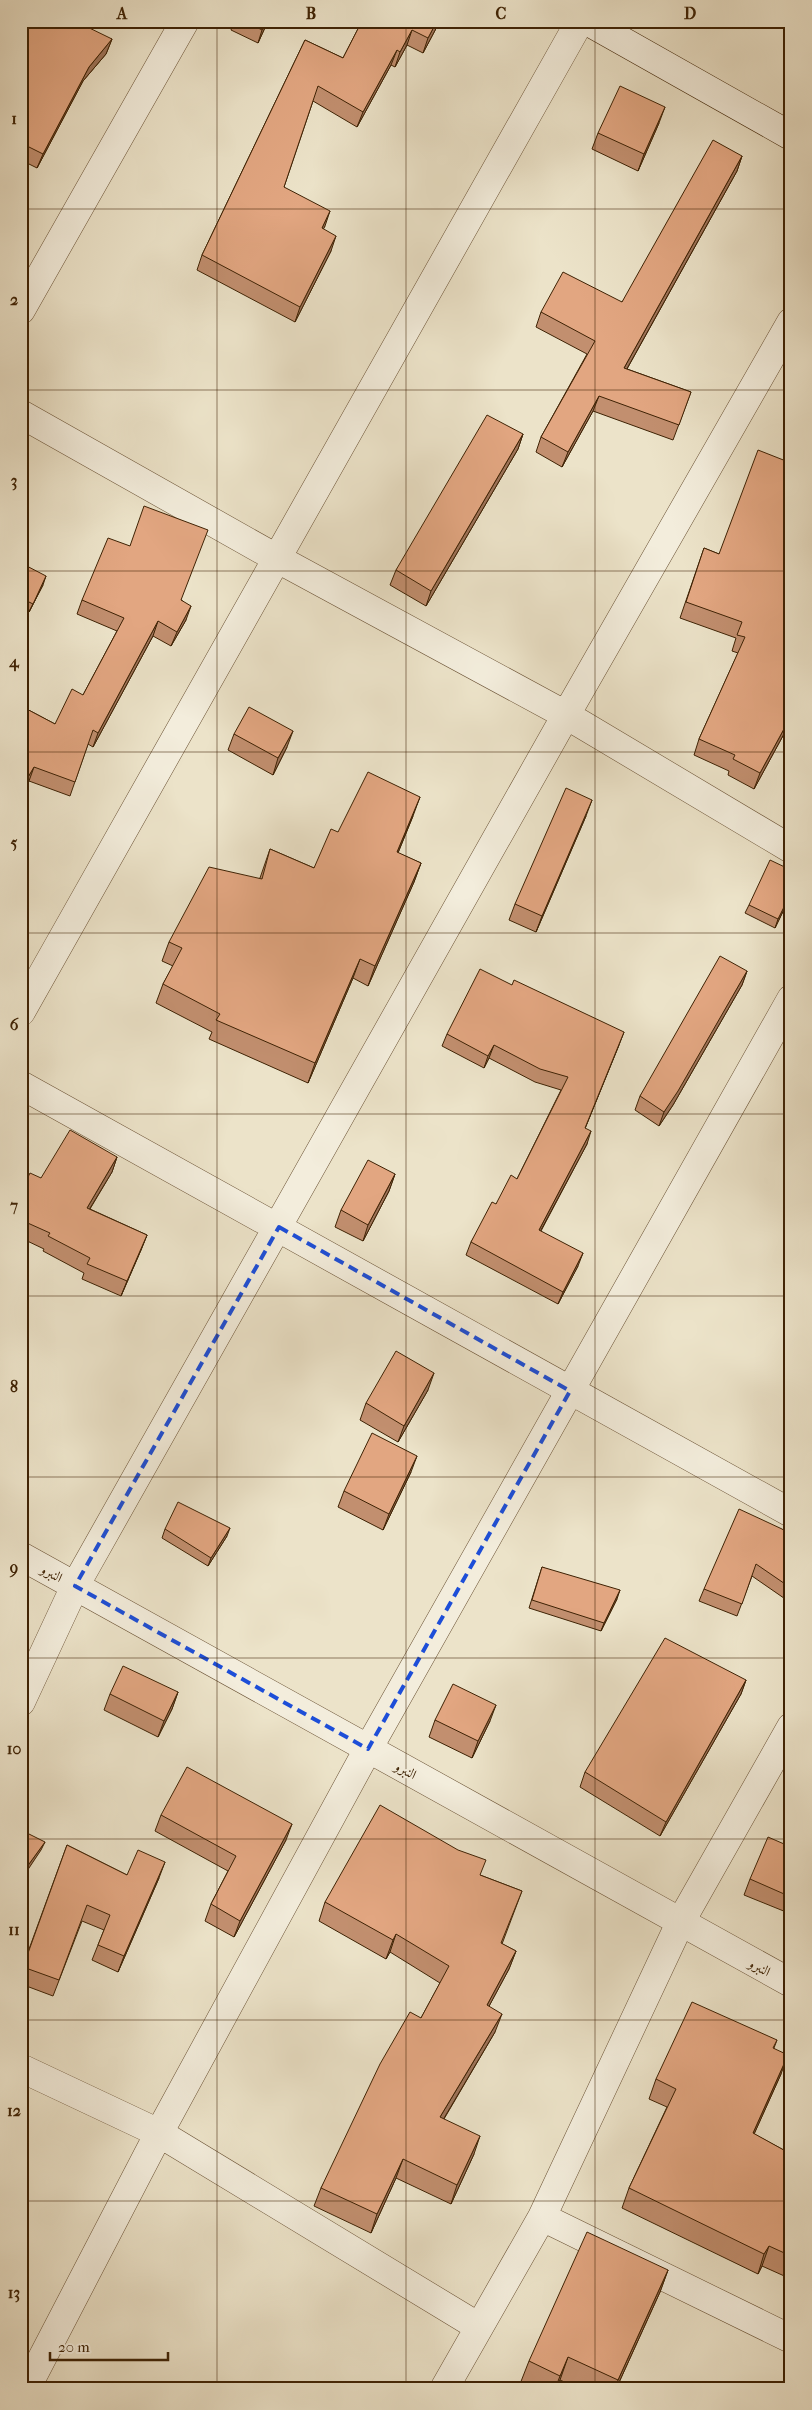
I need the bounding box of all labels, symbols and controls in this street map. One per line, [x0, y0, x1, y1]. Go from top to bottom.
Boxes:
text: A [116, 4, 128, 23]
text: B [306, 4, 316, 23]
text: C [496, 4, 507, 23]
text: D [684, 4, 696, 23]
text: 1 [11, 109, 17, 128]
text: 2 [10, 290, 18, 309]
text: 3 [11, 471, 17, 491]
text: 4 [8, 652, 20, 672]
text: 5 [11, 833, 18, 852]
text: 6 [10, 1015, 19, 1034]
text: 7 [9, 1196, 18, 1215]
text: 8 [10, 1377, 18, 1396]
text: 9 [9, 1558, 18, 1578]
street label: النبرو [36, 1560, 66, 1586]
text: 10 [7, 1739, 21, 1758]
street label: النبرو [390, 1757, 420, 1783]
text: 11 [8, 1920, 20, 1939]
street label: النبرو [744, 1954, 774, 1980]
text: 12 [7, 2101, 21, 2120]
text: 13 [8, 2283, 20, 2303]
scale bar [50, 2330, 168, 2362]
text: 20 m [58, 2338, 90, 2356]

